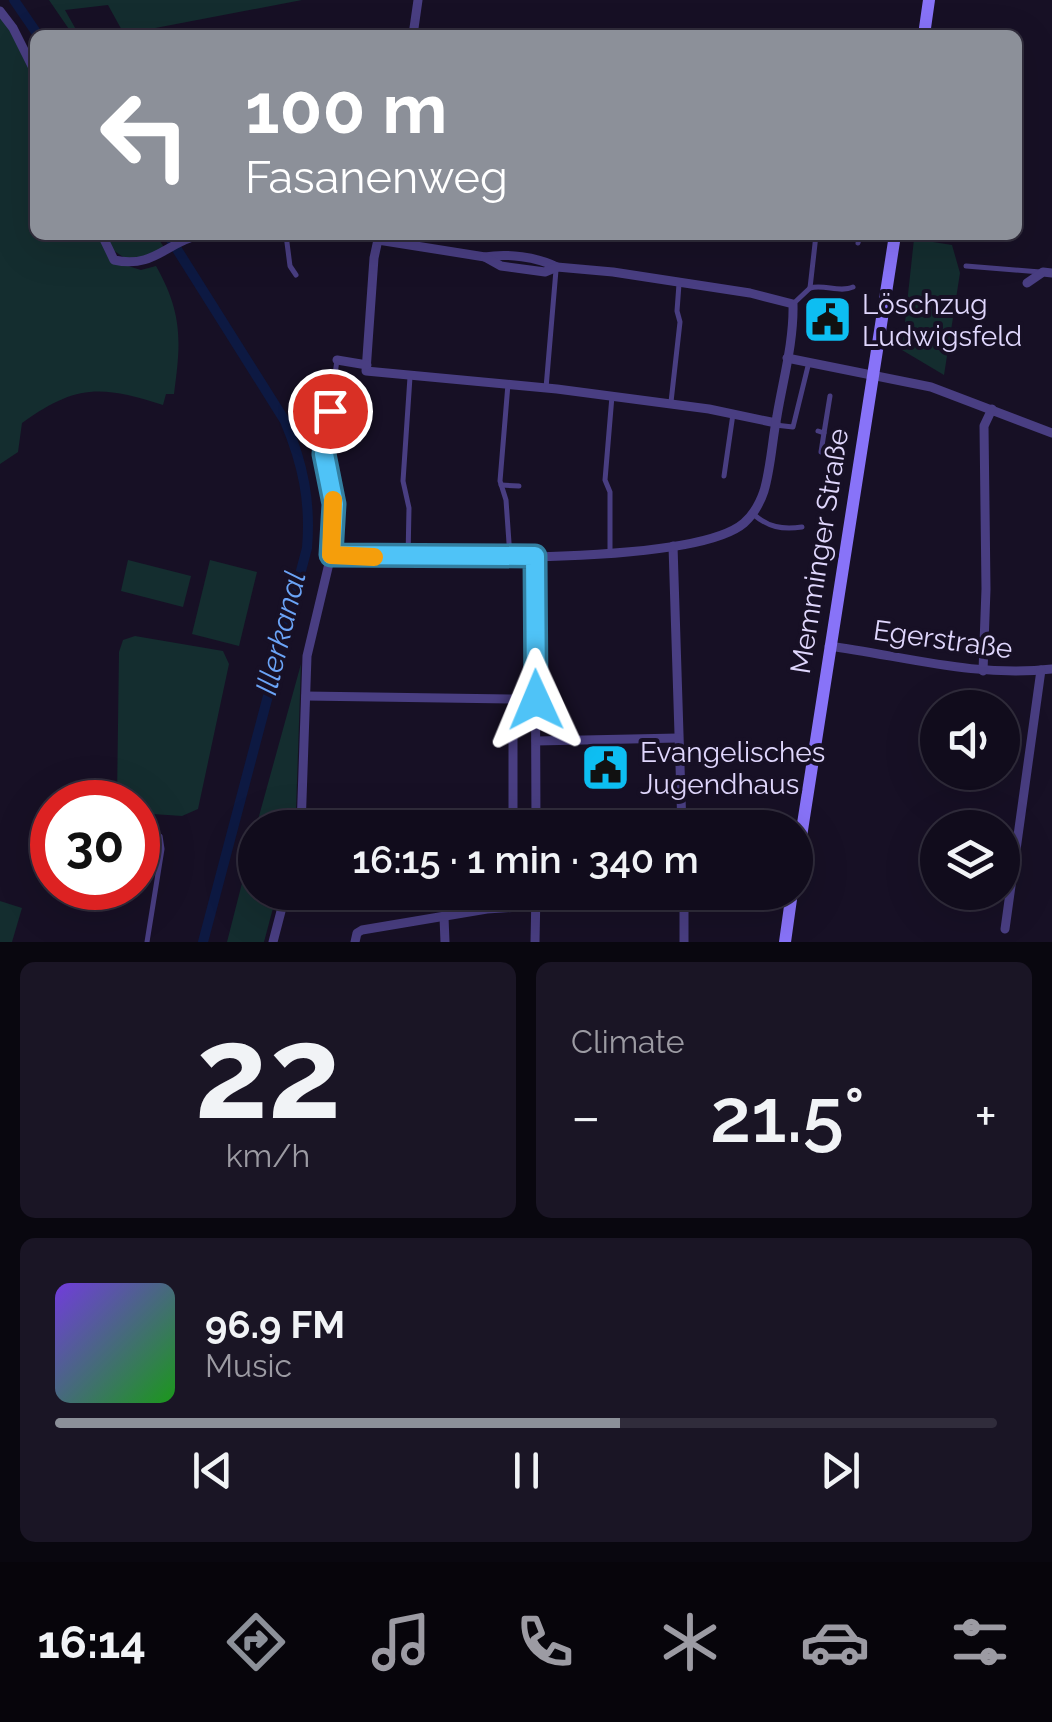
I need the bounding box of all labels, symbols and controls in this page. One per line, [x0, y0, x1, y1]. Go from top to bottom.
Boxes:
text: 100 m [245, 67, 448, 149]
icon: left [80, 70, 210, 200]
text: Fasanenweg [245, 151, 508, 204]
place label: Löschzug Ludwigsfeld [862, 288, 1022, 353]
public building icon: Löschzug Ludwigsfeld [801, 294, 853, 346]
pin [288, 369, 373, 454]
icon: arrive [303, 384, 358, 439]
street label: Memminger Straße [784, 426, 855, 676]
water label: Illerkanal [248, 568, 313, 698]
street label: Egerstraße [871, 613, 1015, 666]
position arrow [484, 648, 588, 752]
map controls [920, 690, 1020, 910]
button: sound [920, 690, 1020, 790]
place label: Evangelisches Jugendhaus [640, 736, 825, 801]
public building icon: Evangelisches Jugendhaus [579, 742, 631, 794]
speed limit sign: 30 [30, 780, 160, 910]
button: layers [920, 810, 1020, 910]
text: 16:15 · 1 min · 340 m [352, 837, 699, 882]
text: 22 [195, 996, 341, 1148]
text: Climate [571, 1023, 685, 1060]
text: 21.5° [710, 1071, 865, 1160]
text: − [571, 1084, 601, 1149]
text: + [974, 1084, 997, 1149]
text: km/h [226, 1137, 310, 1174]
text: 96.9 FM [205, 1302, 345, 1347]
text: Music [205, 1347, 292, 1384]
icon: previous [185, 1443, 240, 1498]
icon: pause [499, 1443, 554, 1498]
icon: next [813, 1443, 868, 1498]
icon: directions [221, 1607, 291, 1677]
icon: music [366, 1607, 436, 1677]
icon: phone [510, 1607, 580, 1677]
icon: climate [655, 1607, 725, 1677]
icon: car [800, 1607, 870, 1677]
icon: filters [945, 1607, 1015, 1677]
text: 16:14 [37, 1616, 146, 1669]

